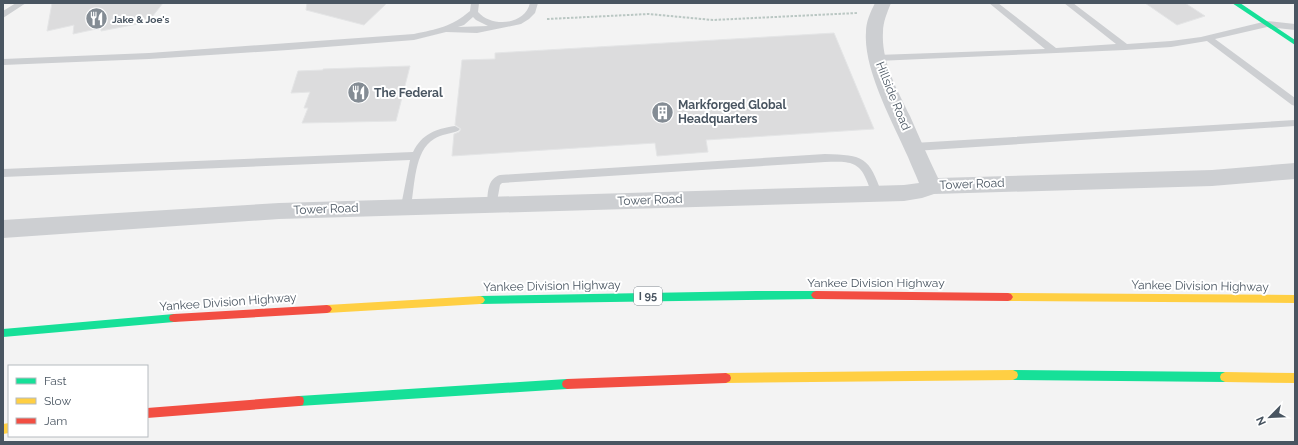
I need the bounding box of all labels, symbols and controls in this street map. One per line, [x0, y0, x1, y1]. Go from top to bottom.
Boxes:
restaurant icon: Jake & Joe's [83, 6, 109, 32]
place label: Jake & Joe's [112, 14, 169, 25]
street label: Hillside Road [873, 60, 913, 132]
restaurant icon: The Federal [346, 80, 372, 106]
place label: The Federal [374, 86, 443, 100]
place label: Markforged Global Headquarters [678, 98, 786, 126]
building icon: Markforged Global Headquarters [649, 99, 675, 125]
street label: Tower Road [939, 176, 1005, 192]
street label: Tower Road [617, 192, 683, 208]
street label: Tower Road [293, 201, 359, 217]
street label: Yankee Division Highway [807, 276, 945, 290]
street label: Yankee Division Highway [483, 278, 621, 294]
street label: Yankee Division Highway [1131, 278, 1269, 294]
road number: I 95 [634, 287, 662, 305]
street label: Yankee Division Highway [159, 290, 298, 314]
legend [8, 365, 148, 437]
text: Fast [44, 374, 67, 388]
text: Slow [44, 394, 71, 408]
north arrow [1250, 397, 1290, 437]
text: Jam [44, 414, 67, 428]
text: N [1254, 414, 1269, 427]

